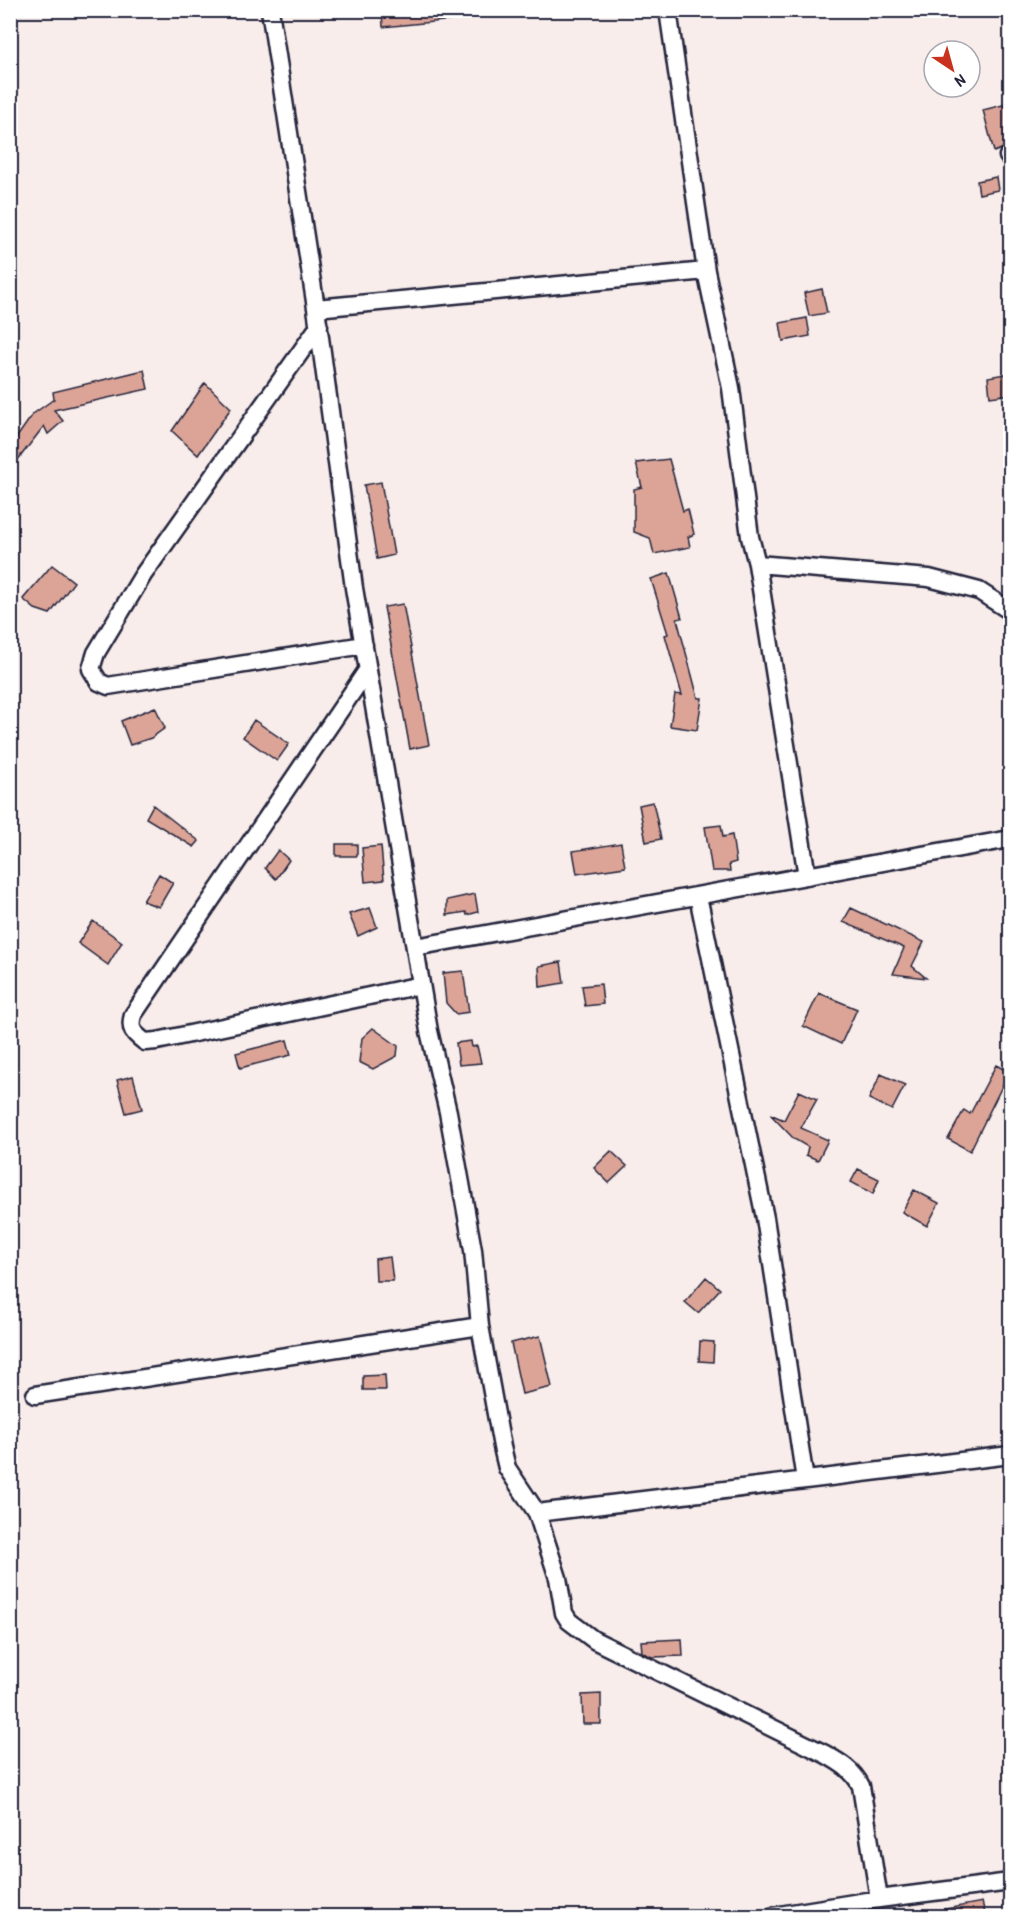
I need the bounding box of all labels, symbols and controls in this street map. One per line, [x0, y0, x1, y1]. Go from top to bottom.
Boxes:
north arrow [922, 39, 982, 99]
text: N [951, 70, 971, 93]

